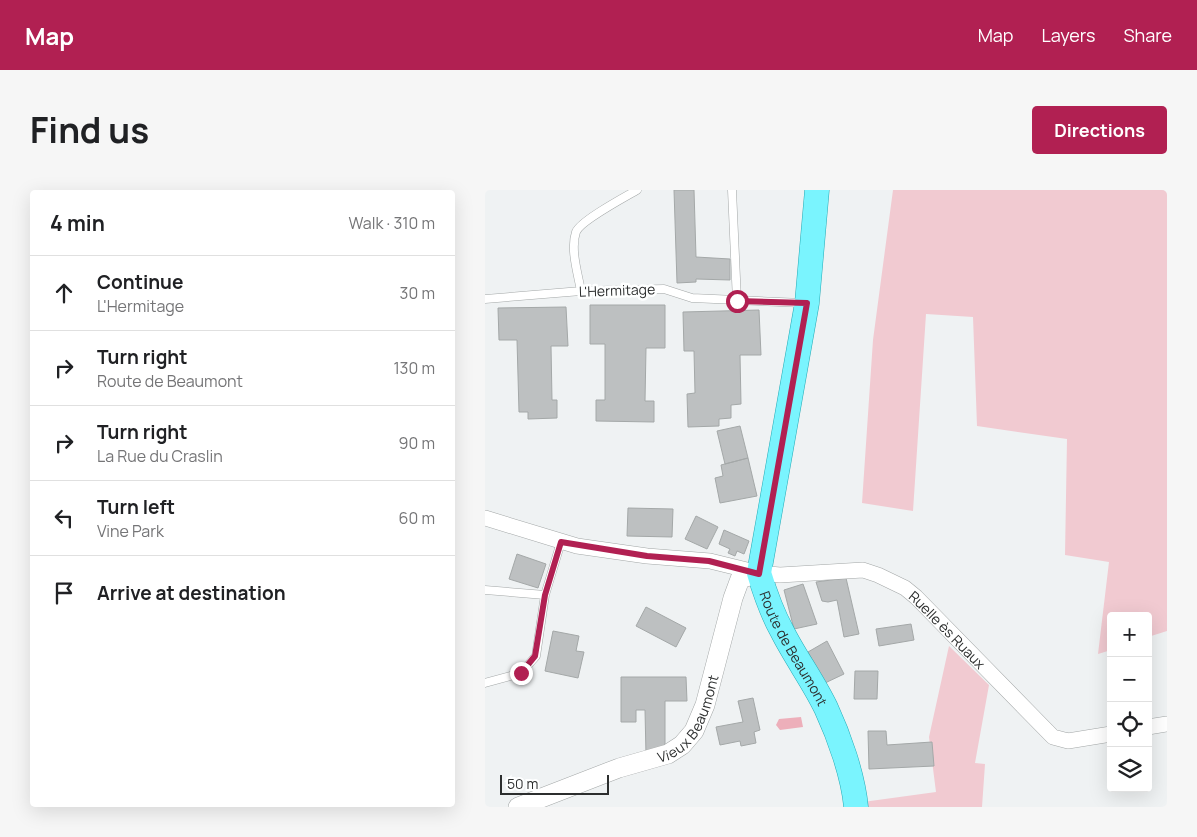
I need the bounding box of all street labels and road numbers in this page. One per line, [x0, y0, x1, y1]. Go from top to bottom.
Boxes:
street label: L'Hermitage [579, 279, 655, 301]
street label: Ruelle ès Ruaux [906, 586, 991, 673]
street label: Route de Beaumont [756, 588, 833, 709]
street label: Vieux Beaumont [655, 672, 722, 766]

